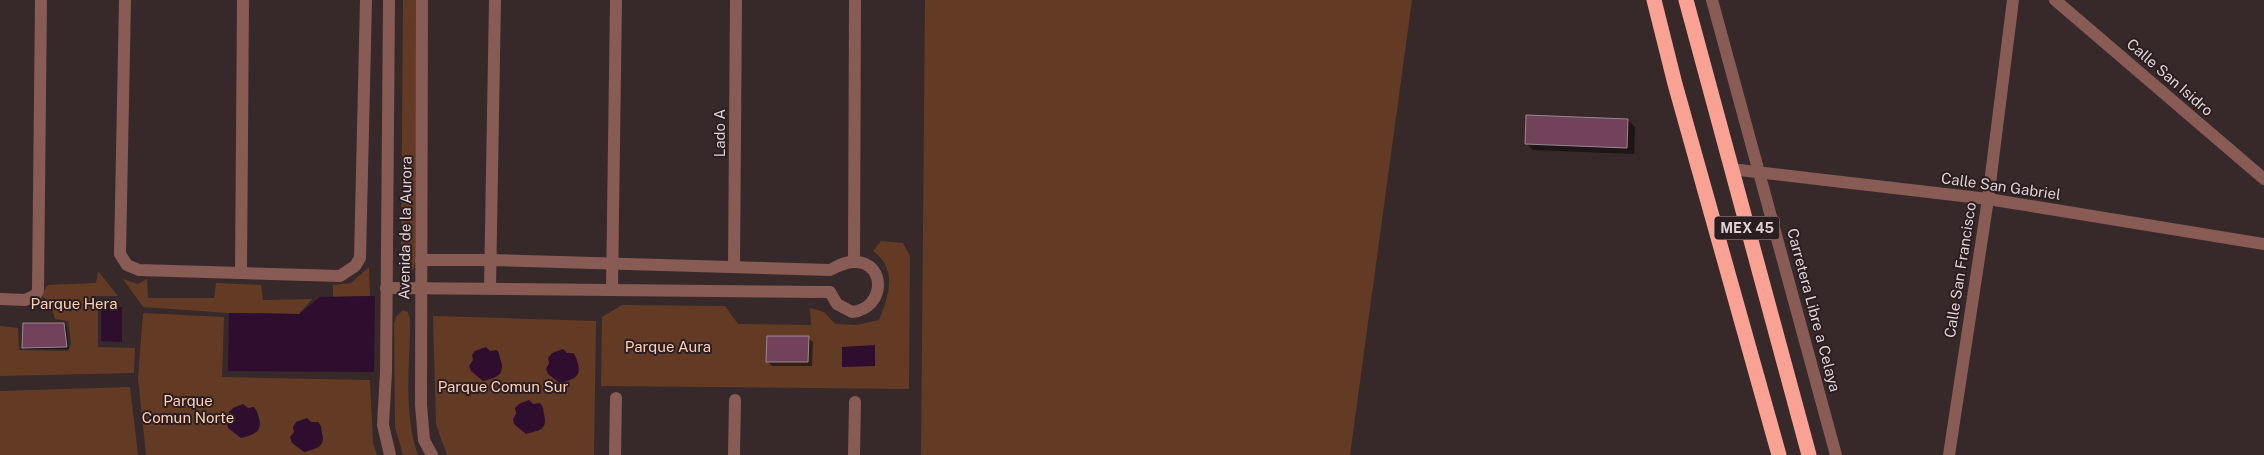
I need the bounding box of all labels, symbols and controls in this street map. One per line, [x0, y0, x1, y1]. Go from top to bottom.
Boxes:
street label: Calle San Isidro [2123, 35, 2217, 119]
street label: Lado A [711, 108, 728, 157]
street label: Avenida de la Aurora [395, 156, 415, 300]
street label: Calle San Gabriel [1940, 169, 2062, 203]
street label: Calle San Francisco [1941, 201, 1979, 339]
road number: MEX 45 [1714, 217, 1780, 240]
street label: Carretera Libre a Celaya [1784, 226, 1844, 394]
park label: Parque Hera [31, 295, 117, 312]
park label: Parque Aura [625, 338, 711, 355]
park label: Parque Comun Sur [438, 378, 568, 395]
park label: Parque Comun Norte [142, 392, 234, 426]

